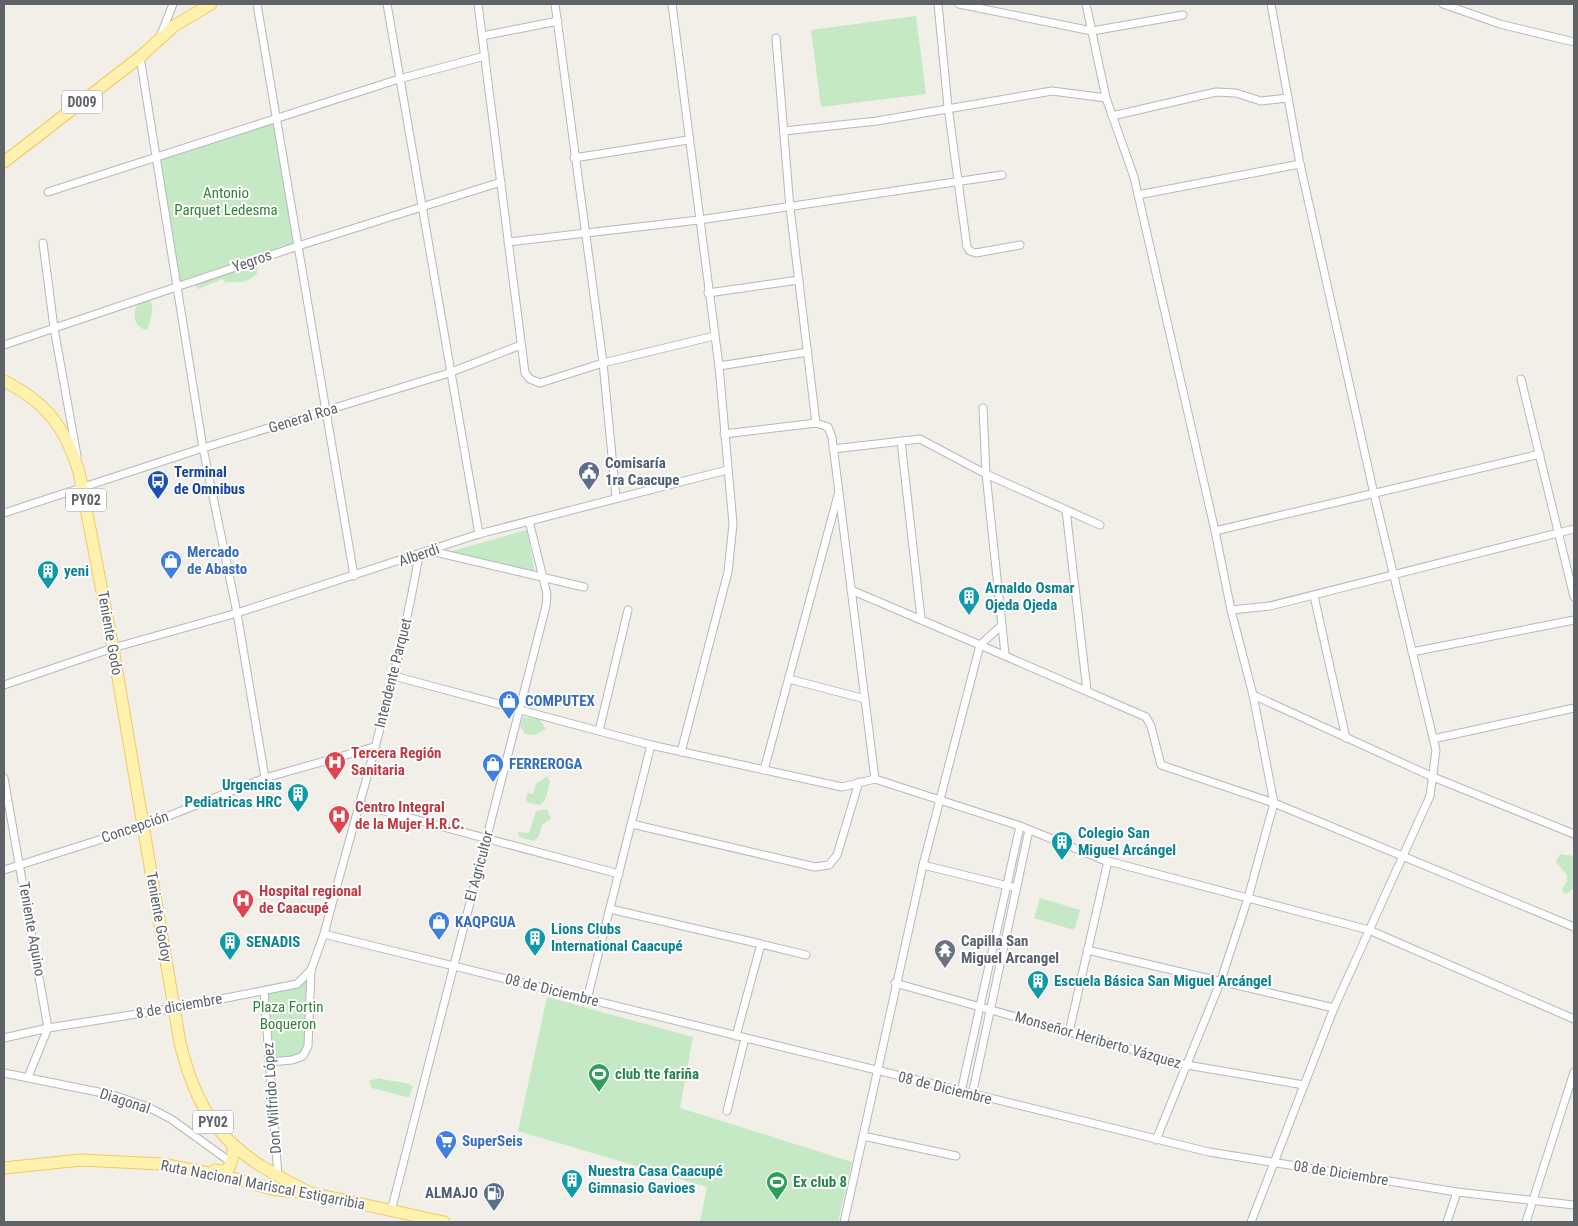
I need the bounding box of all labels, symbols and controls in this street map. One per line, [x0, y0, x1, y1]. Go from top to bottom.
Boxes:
road number: D009 [62, 90, 102, 114]
park label: Antonio Parquet Ledesma [174, 184, 278, 219]
street label: Yegros [230, 246, 274, 276]
street label: General Roa [266, 399, 340, 437]
place label: Comisaría 1ra Caacupe [605, 454, 679, 489]
public building icon: Comisaría 1ra Caacupe [577, 460, 601, 491]
place label: Terminal de Omnibus [174, 463, 245, 498]
bus stop icon: Terminal de Omnibus [146, 469, 170, 500]
road number: PY02 [66, 488, 106, 512]
street label: Alberdi [396, 540, 442, 570]
place label: Mercado de Abasto [187, 543, 247, 578]
shop icon: Mercado de Abasto [159, 549, 183, 580]
building icon: yeni [36, 559, 60, 590]
place label: yeni [64, 562, 89, 580]
place label: Arnaldo Osmar Ojeda Ojeda [985, 579, 1075, 614]
building icon: Arnaldo Osmar Ojeda Ojeda [957, 585, 981, 616]
street label: Teniente Godo [94, 589, 126, 677]
street label: Intendente Parquet [371, 616, 415, 730]
shop icon: COMPUTEX [497, 689, 521, 720]
place label: COMPUTEX [525, 692, 596, 710]
place label: Tercera Región Sanitaria [351, 744, 442, 779]
hospital icon: Tercera Región Sanitaria [323, 750, 347, 781]
shop icon: FERREROGA [481, 752, 505, 783]
place label: FERREROGA [509, 755, 583, 773]
place label: Urgencias Pediatricas HRC [184, 776, 282, 811]
building icon: Urgencias Pediatricas HRC [286, 782, 310, 813]
place label: Centro Integral de la Mujer H.R.C. [355, 798, 465, 833]
hospital icon: Centro Integral de la Mujer H.R.C. [327, 804, 351, 835]
street label: Concepción [99, 807, 171, 847]
place label: Colegio San Miguel Arcángel [1078, 824, 1176, 859]
street label: El Agricultor [461, 828, 497, 903]
building icon: Colegio San Miguel Arcángel [1050, 830, 1074, 861]
street label: Teniente Godoy [142, 870, 176, 964]
street label: Teniente Aquino [15, 880, 49, 978]
place label: Hospital regional de Caacupé [259, 882, 362, 917]
hospital icon: Hospital regional de Caacupé [231, 888, 255, 919]
shop icon: KAQPGUA [427, 910, 451, 941]
place label: KAQPGUA [455, 913, 516, 931]
place label: Lions Clubs International Caacupé [551, 920, 683, 955]
building icon: Lions Clubs International Caacupé [523, 926, 547, 957]
building icon: SENADIS [218, 930, 242, 961]
place label: Capilla San Miguel Arcangel [961, 932, 1059, 967]
place label: SENADIS [246, 933, 300, 951]
temple icon: Capilla San Miguel Arcangel [933, 938, 957, 969]
building icon: Escuela Básica San Miguel Arcángel [1026, 969, 1050, 1000]
street label: 08 de Diciembre [503, 970, 601, 1010]
place label: Escuela Básica San Miguel Arcángel [1054, 972, 1272, 990]
street label: 8 de diciembre [134, 990, 224, 1022]
park label: Plaza Fortin Boqueron [253, 998, 323, 1033]
street label: Monseñor Heriberto Vázquez [1013, 1008, 1183, 1072]
street label: Don Wilfrido López [259, 1042, 285, 1154]
sports icon: club tte fariña [587, 1062, 611, 1093]
place label: club tte fariña [615, 1065, 699, 1083]
street label: 08 de Diciembre [896, 1068, 994, 1108]
street label: Diagonal [97, 1084, 153, 1118]
road number: PY02 [193, 1110, 233, 1134]
supermarket icon: SuperSeis [434, 1129, 458, 1160]
place label: SuperSeis [462, 1132, 523, 1150]
street label: Ruta Nacional Mariscal Estigarribia [159, 1156, 367, 1214]
street label: 08 de Diciembre [1292, 1157, 1390, 1189]
place label: Nuestra Casa Caacupé Gimnasio Gavioes [588, 1162, 723, 1197]
building icon: Nuestra Casa Caacupé Gimnasio Gavioes [560, 1168, 584, 1199]
sports icon: Ex club 8 [765, 1170, 789, 1201]
place label: Ex club 8 [793, 1173, 847, 1191]
fuel station icon: ALMAJO [482, 1181, 506, 1212]
place label: ALMAJO [425, 1184, 478, 1202]

